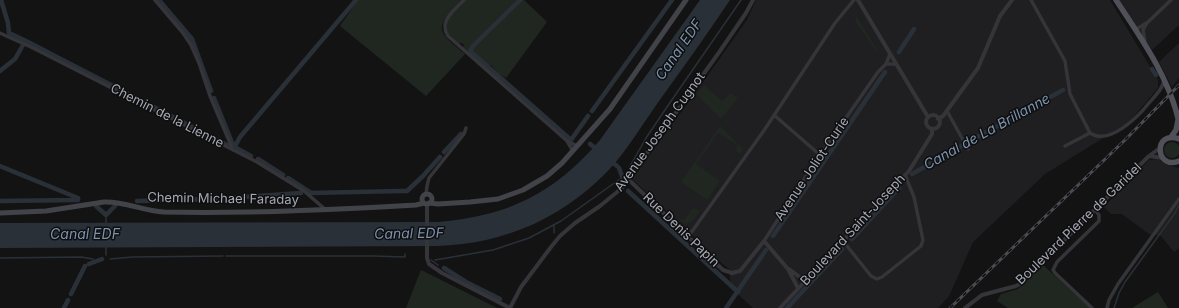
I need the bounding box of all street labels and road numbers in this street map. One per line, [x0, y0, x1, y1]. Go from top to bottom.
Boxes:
street label: Avenue Joseph Cugnot [612, 70, 708, 194]
street label: Chemin de la Lienne [108, 81, 226, 151]
street label: Avenue Joliot-Curie [772, 114, 852, 224]
street label: Boulevard Pierre de Garidel [1013, 160, 1145, 288]
street label: Boulevard Saint-Joseph [797, 171, 909, 289]
street label: Chemin Michael Faraday [147, 190, 299, 208]
street label: Rue Denis Papin [640, 190, 722, 270]

